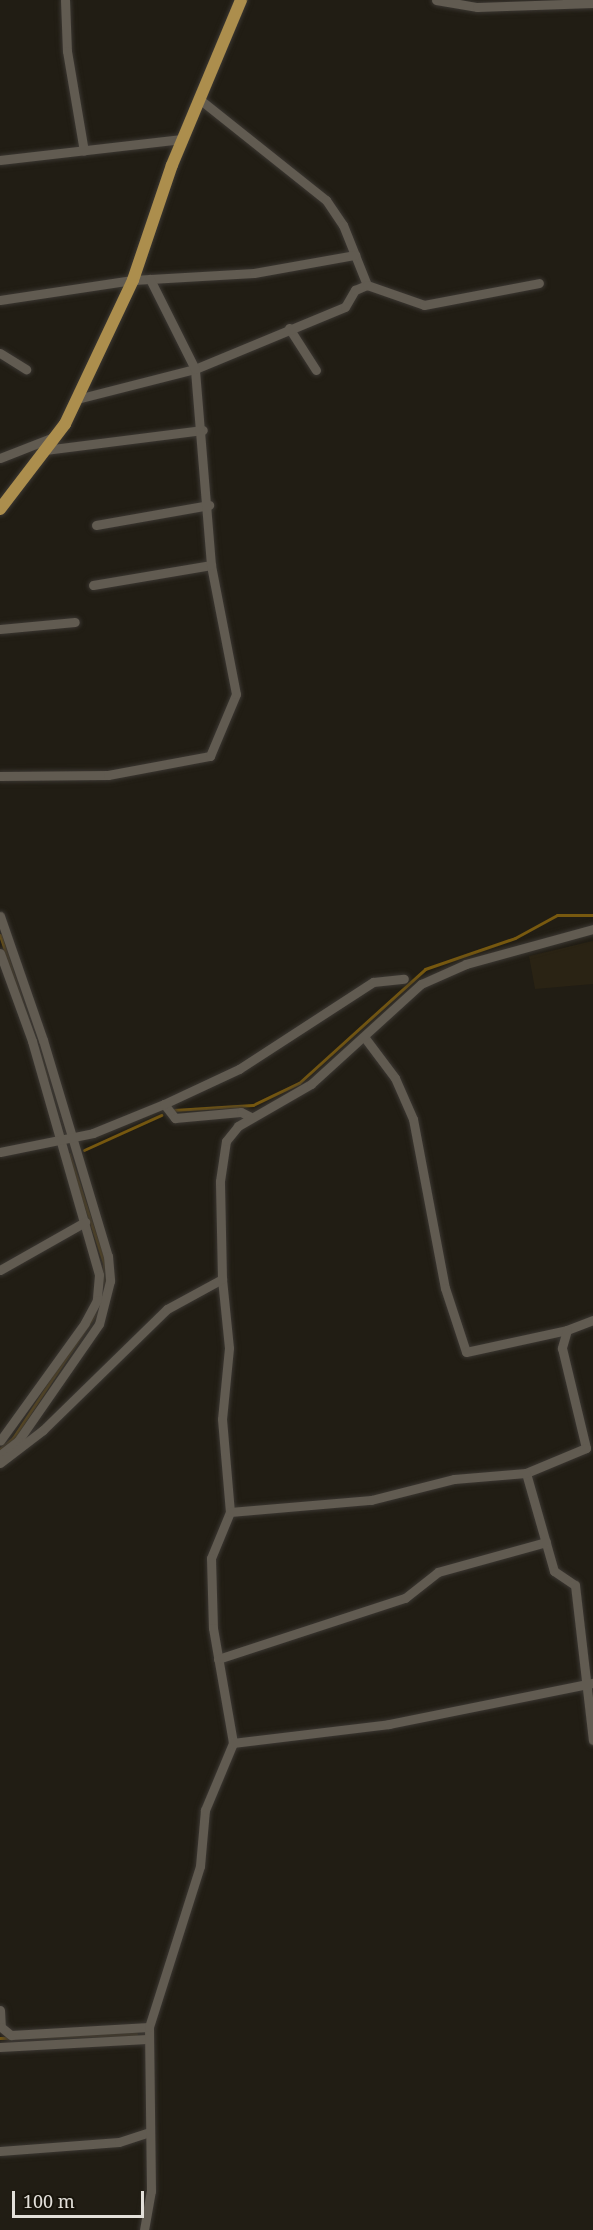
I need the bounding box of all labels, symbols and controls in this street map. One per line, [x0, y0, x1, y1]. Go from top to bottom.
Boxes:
scale bar [15, 2179, 147, 2217]
text: 100 m [23, 2189, 75, 2213]

